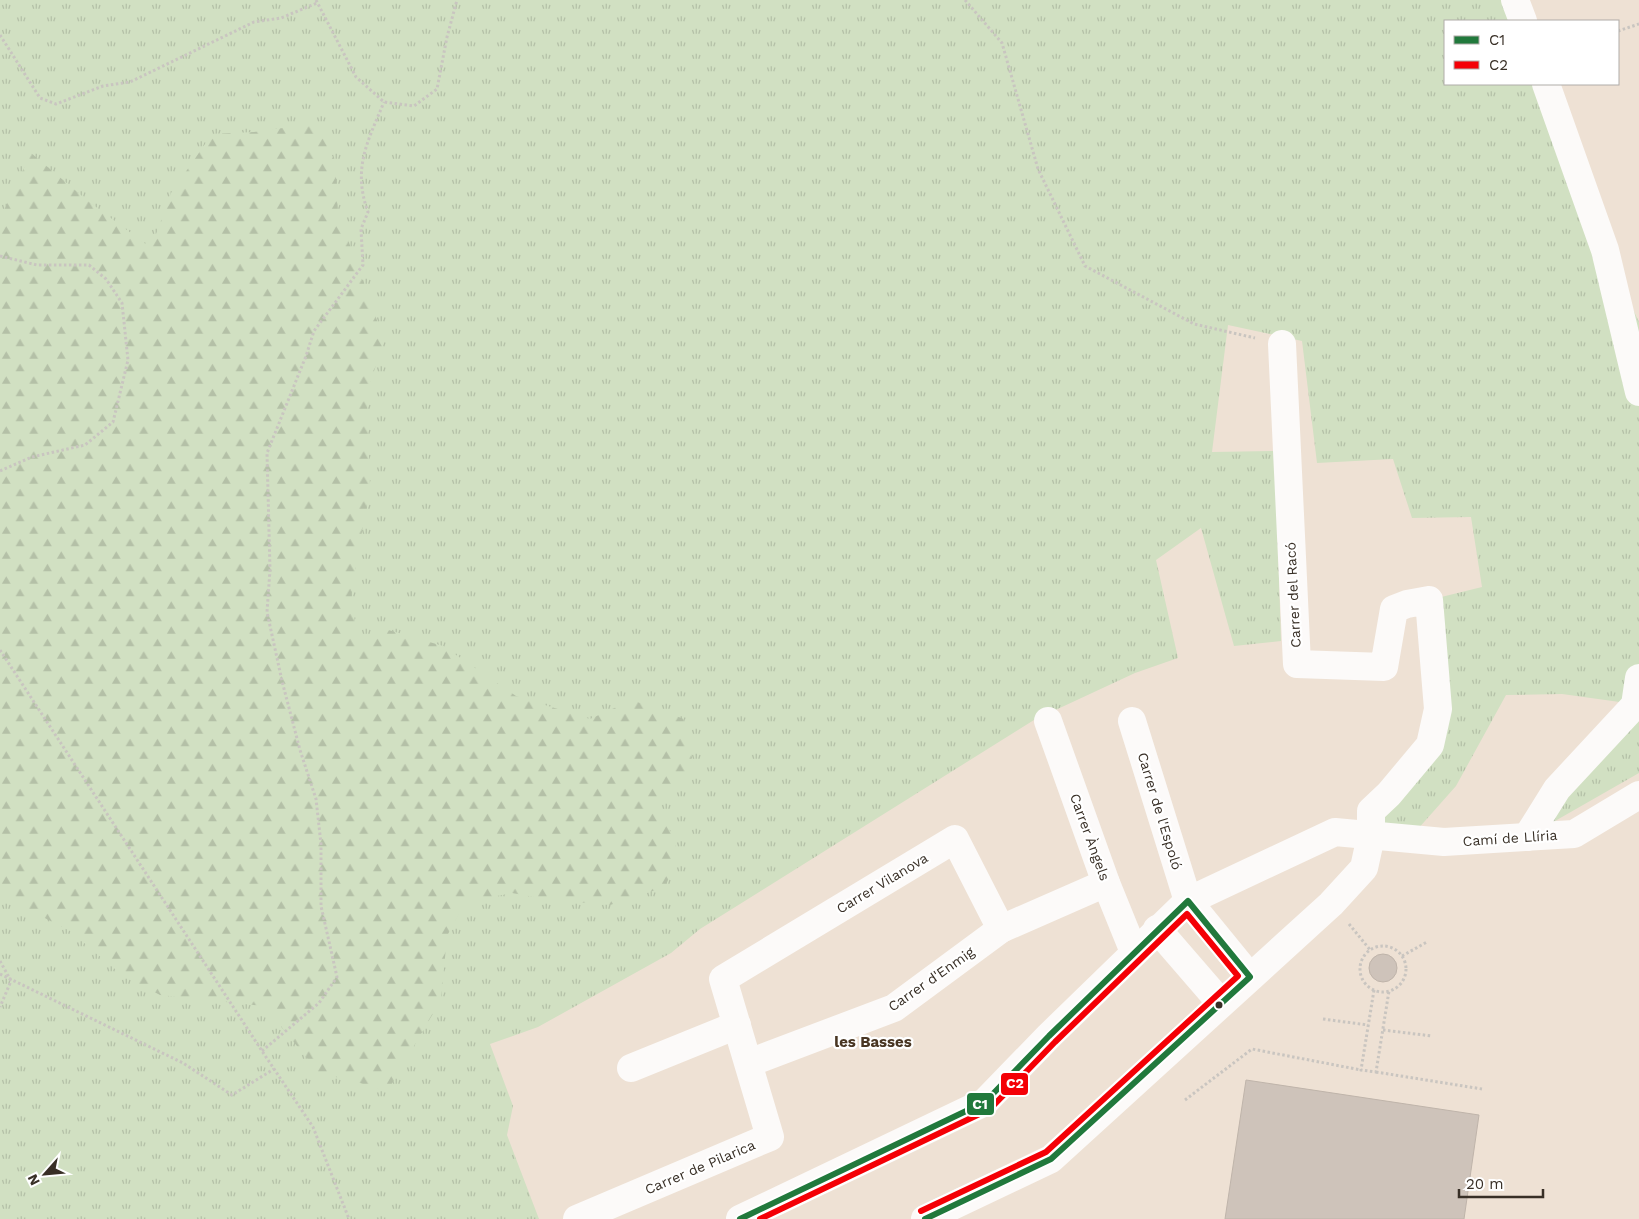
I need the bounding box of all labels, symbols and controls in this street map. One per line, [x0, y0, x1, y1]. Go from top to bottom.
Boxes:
legend [1444, 20, 1619, 85]
text: C1 [1489, 31, 1505, 49]
text: C2 [1489, 56, 1508, 74]
street label: Carrer del Racó [1282, 542, 1304, 648]
street label: Carrer de l'Espoló [1135, 750, 1185, 872]
street label: Carrer Àngels [1067, 791, 1113, 883]
street label: Camí de Llíria [1462, 827, 1558, 849]
street label: Carrer Vilanova [833, 849, 931, 917]
street label: Carrer d'Enmig [885, 943, 977, 1015]
unlabelled marker [1214, 1000, 1224, 1010]
district label: les Basses [834, 1033, 912, 1051]
line badge: C2 [1000, 1072, 1029, 1096]
text: C2 [1006, 1075, 1024, 1091]
line badge: C1 [966, 1092, 995, 1116]
text: C1 [972, 1096, 988, 1112]
street label: Carrer de Pilarica [642, 1137, 758, 1197]
north arrow [20, 1149, 70, 1199]
scale bar [1459, 1166, 1543, 1198]
text: N [24, 1172, 43, 1188]
text: 20 m [1466, 1175, 1504, 1193]

